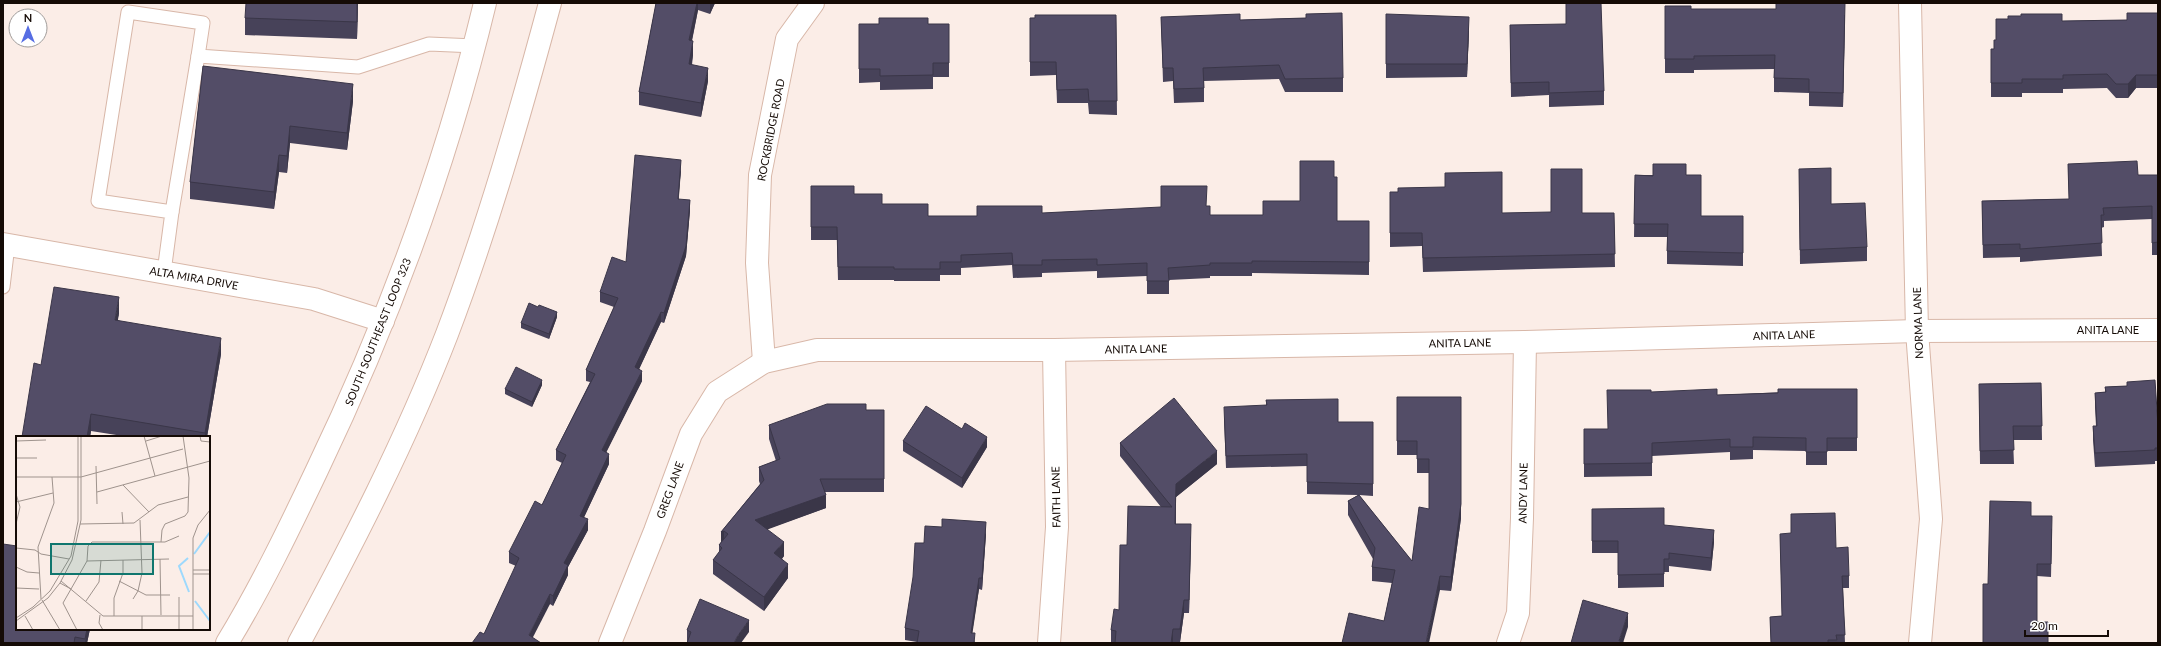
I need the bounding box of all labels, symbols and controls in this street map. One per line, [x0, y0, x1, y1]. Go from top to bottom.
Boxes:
north arrow [8, 8, 48, 48]
text: N [24, 11, 32, 24]
street label: ROCKBRIDGE ROAD [754, 78, 787, 182]
street label: SOUTH SOUTHEAST LOOP 323 [342, 256, 413, 408]
street label: ALTA MIRA DRIVE [149, 263, 239, 292]
street label: NORMA LANE [1910, 287, 1925, 359]
street label: ANITA LANE [2077, 323, 2139, 336]
street label: ANITA LANE [1753, 327, 1815, 342]
street label: ANITA LANE [1429, 335, 1491, 350]
street label: ANITA LANE [1105, 341, 1167, 356]
inset map [16, 436, 210, 630]
street label: GREG LANE [653, 460, 686, 520]
street label: ANDY LANE [1515, 462, 1530, 524]
street label: FAITH LANE [1048, 466, 1063, 528]
scale bar [2025, 612, 2108, 638]
text: 20 m [2031, 618, 2058, 633]

